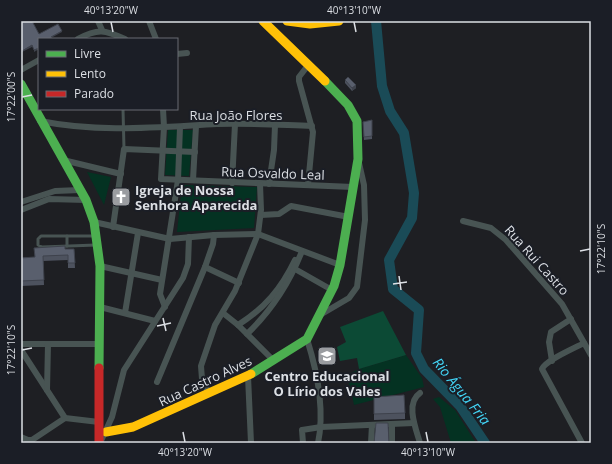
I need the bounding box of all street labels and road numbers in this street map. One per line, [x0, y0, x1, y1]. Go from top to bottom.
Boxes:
street label: Rua João Flores [190, 106, 282, 124]
street label: Rua Osvaldo Leal [221, 162, 325, 184]
street label: Rua Rui Castro [501, 221, 573, 299]
street label: Rua Castro Alves [155, 352, 255, 410]

